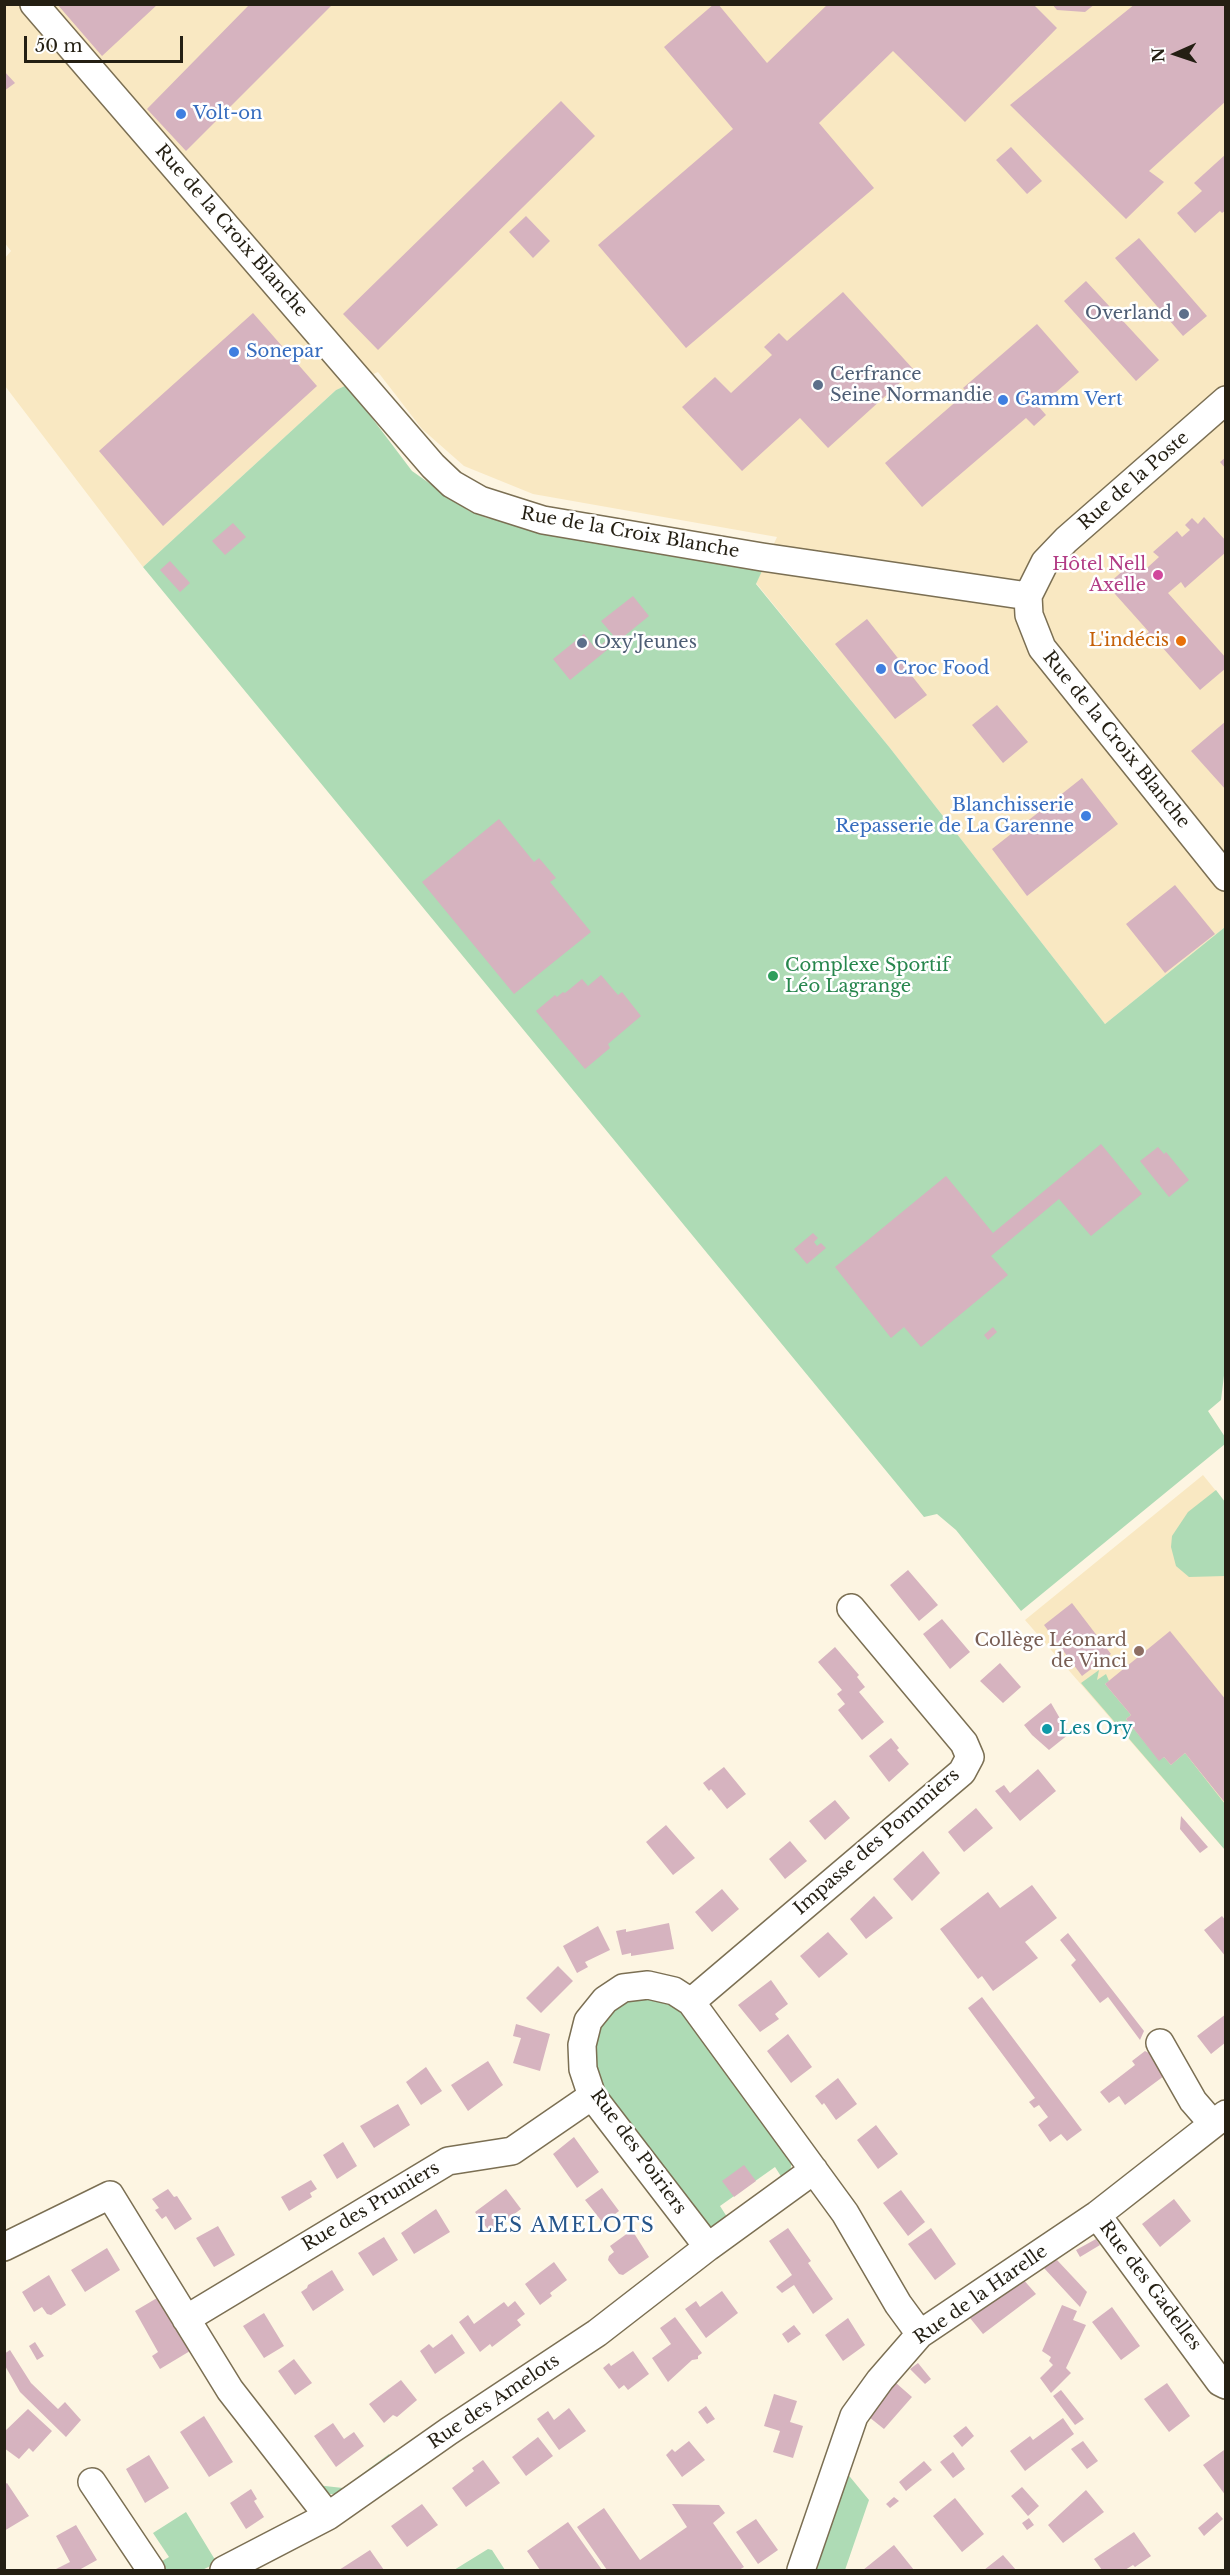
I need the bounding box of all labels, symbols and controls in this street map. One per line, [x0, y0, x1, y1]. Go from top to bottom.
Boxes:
scale bar [27, 24, 186, 62]
north arrow [1146, 24, 1206, 84]
text: 50 m [35, 35, 83, 57]
text: N [1148, 47, 1168, 63]
place label: Volt-on [193, 103, 263, 125]
marker: Volt-on [174, 107, 188, 121]
street label: Rue de la Croix Blanche [150, 140, 312, 322]
place label: Overland [1085, 303, 1172, 325]
marker: Overland [1177, 307, 1191, 321]
place label: Sonepar [246, 341, 323, 363]
marker: Sonepar [227, 345, 241, 359]
place label: Cerfrance Seine Normandie [830, 364, 992, 406]
marker: Cerfrance Seine Normandie [811, 378, 825, 392]
place label: Gamm Vert [1015, 389, 1123, 411]
marker: Gamm Vert [996, 393, 1010, 407]
street label: Rue de la Poste [1074, 427, 1194, 535]
street label: Rue de la Croix Blanche [519, 503, 741, 563]
place label: Hôtel Nell Axelle [1052, 554, 1146, 596]
marker: Hôtel Nell Axelle [1151, 568, 1165, 582]
place label: L'indécis [1089, 630, 1169, 652]
place label: Oxy'Jeunes [594, 632, 697, 654]
marker: L'indécis [1174, 634, 1188, 648]
marker: Oxy'Jeunes [575, 636, 589, 650]
street label: Rue de la Croix Blanche [1038, 647, 1194, 833]
place label: Croc Food [893, 658, 989, 680]
marker: Croc Food [874, 662, 888, 676]
place label: Blanchisserie Repasserie de La Garenne [835, 795, 1074, 838]
marker: Blanchisserie Repasserie de La Garenne [1079, 809, 1093, 823]
place label: Complexe Sportif Léo Lagrange [785, 955, 949, 998]
marker: Complexe Sportif Léo Lagrange [766, 969, 780, 983]
place label: Collège Léonard de Vinci [975, 1630, 1127, 1672]
marker: Collège Léonard de Vinci [1132, 1644, 1146, 1658]
place label: Les Ory [1059, 1718, 1133, 1740]
marker: Les Ory [1040, 1722, 1054, 1736]
street label: Impasse des Pommiers [790, 1764, 964, 1920]
street label: Rue des Poiriers [585, 2085, 691, 2219]
street label: Rue des Pruniers [299, 2158, 443, 2256]
district label: LES AMELOTS [477, 2214, 655, 2238]
street label: Rue des Gadelles [1094, 2217, 1206, 2355]
street label: Rue de la Harelle [910, 2241, 1052, 2349]
street label: Rue des Amelots [424, 2350, 564, 2454]

